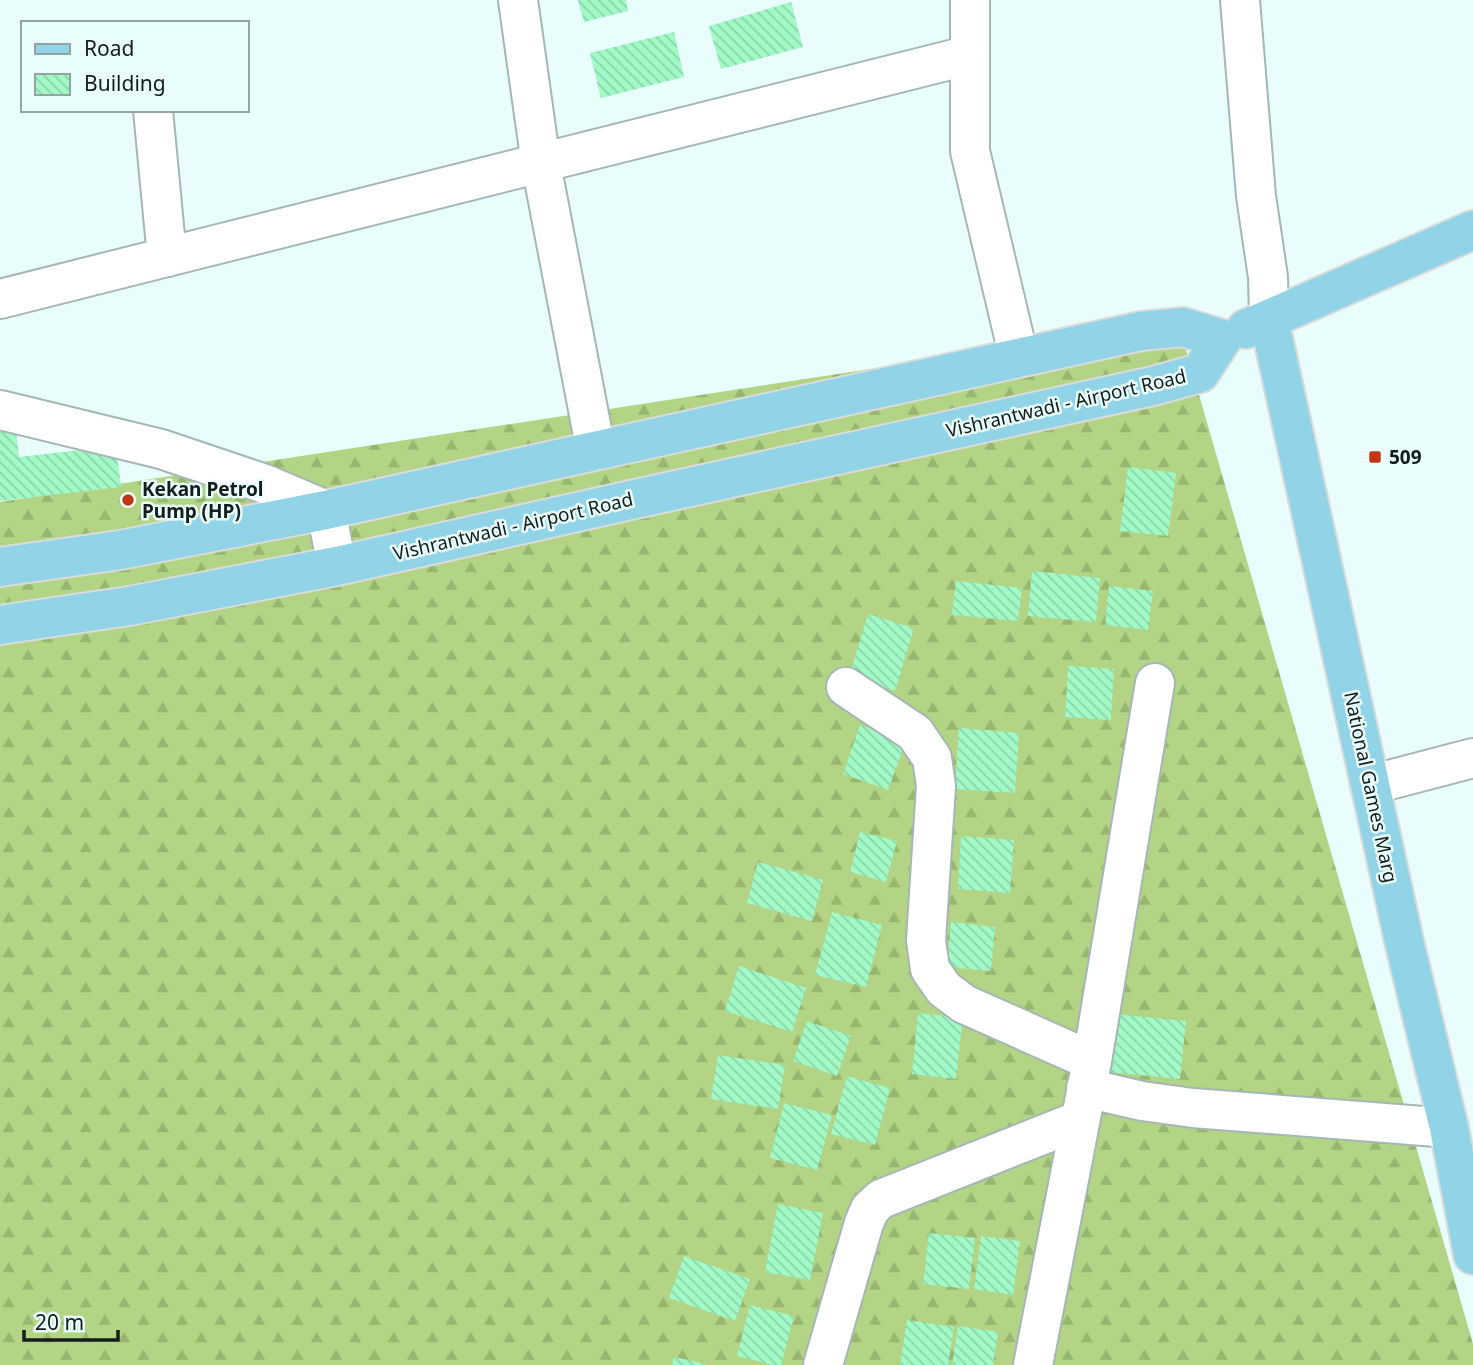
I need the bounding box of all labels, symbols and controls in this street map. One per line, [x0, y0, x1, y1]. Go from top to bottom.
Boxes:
legend [21, 21, 248, 112]
text: Road [84, 34, 134, 62]
text: Building [84, 69, 166, 97]
street label: Vishrantwadi - Airport Road [944, 363, 1188, 443]
place label: 509 [1389, 444, 1422, 470]
marker: 509 [1367, 449, 1383, 465]
place label: Kekan Petrol Pump (HP) [142, 476, 263, 524]
street label: Vishrantwadi - Airport Road [391, 486, 635, 566]
marker: Kekan Petrol Pump (HP) [120, 492, 136, 508]
street label: National Games Marg [1338, 689, 1404, 885]
scale bar [24, 1298, 119, 1342]
text: 20 m [35, 1308, 84, 1336]

